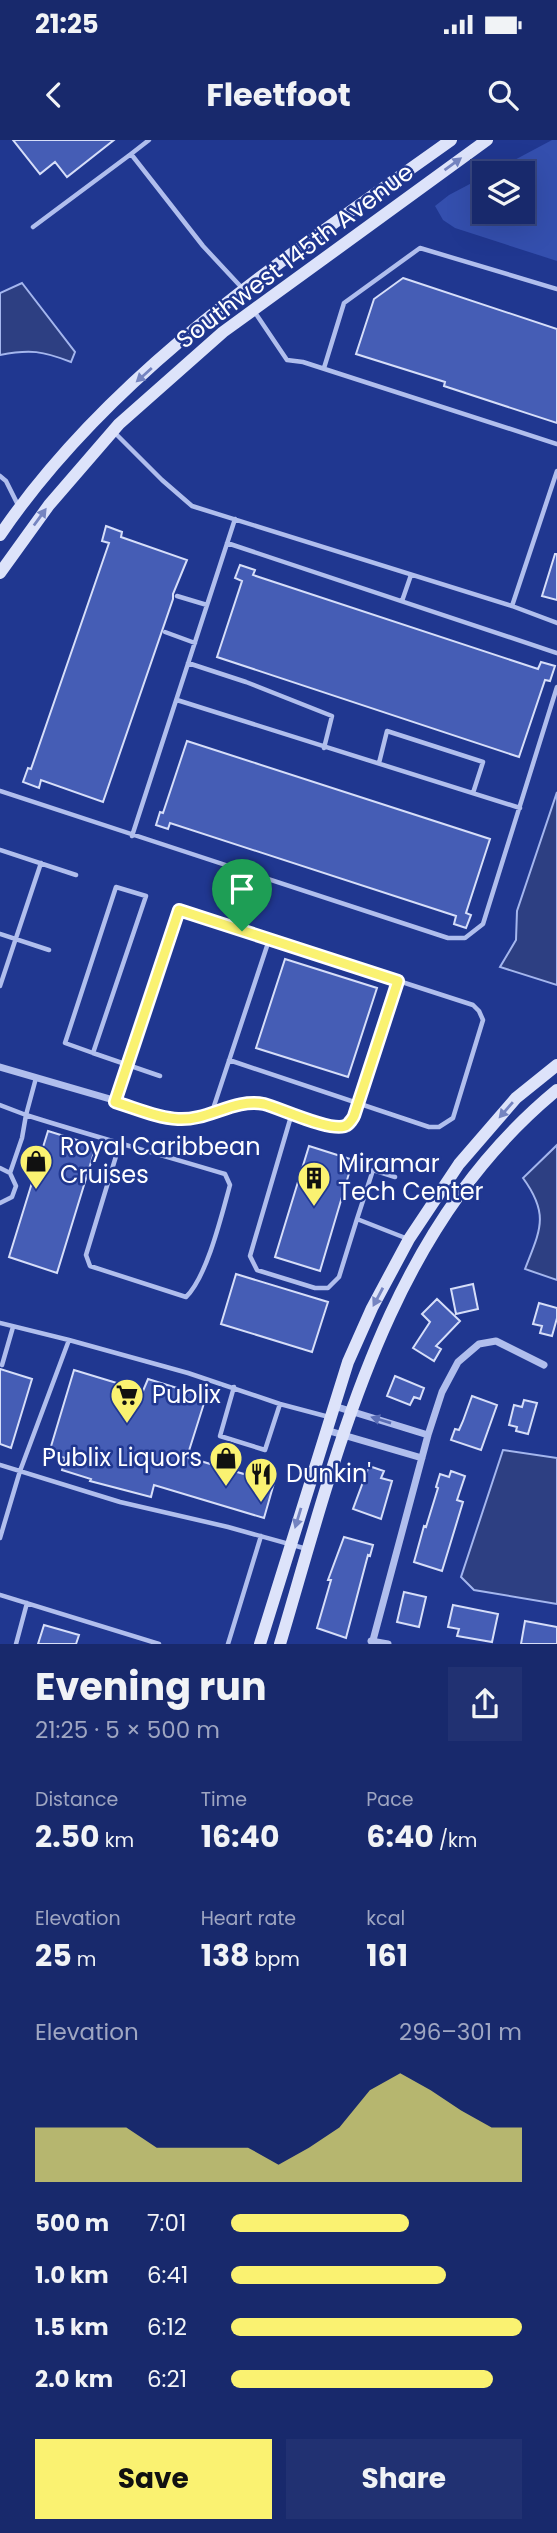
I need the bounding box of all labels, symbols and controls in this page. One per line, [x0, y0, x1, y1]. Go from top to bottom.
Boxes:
text: 21:25 [35, 6, 99, 42]
text: Fleetfoot [206, 72, 351, 117]
icon: back [35, 76, 73, 114]
icon: search [484, 76, 522, 114]
street label: Southwest 145th Avenue [169, 155, 420, 356]
one-way arrow [444, 157, 462, 171]
map controls [472, 161, 535, 224]
button: layers [472, 161, 535, 224]
one-way arrow [136, 366, 153, 382]
one-way arrow [33, 508, 47, 526]
pin [212, 859, 272, 931]
icon: arrive [223, 870, 261, 908]
one-way arrow [498, 1101, 514, 1119]
place label: Royal Caribbean Cruises [60, 1130, 261, 1191]
shop icon: Royal Caribbean Cruises [17, 1142, 55, 1191]
place label: Miramar Tech Center [338, 1147, 484, 1208]
building icon: Miramar Tech Center [295, 1159, 333, 1208]
one-way arrow [372, 1287, 384, 1307]
supermarket icon: Publix [108, 1376, 146, 1425]
place label: Publix [152, 1378, 221, 1411]
one-way arrow [370, 1415, 391, 1425]
shop icon: Publix Liquors [207, 1439, 245, 1488]
place label: Publix Liquors [42, 1441, 202, 1474]
restaurant icon: Dunkin' [242, 1455, 280, 1504]
place label: Dunkin' [286, 1457, 371, 1490]
one-way arrow [293, 1508, 303, 1529]
text: Evening run [35, 1660, 267, 1713]
button: share [448, 1667, 522, 1741]
text: 21:25 · 5 × 500 m [35, 1714, 220, 1746]
text: Distance [35, 1786, 118, 1813]
text: Time [201, 1786, 247, 1813]
text: Pace [366, 1786, 414, 1813]
text: 2.50 [35, 1815, 100, 1858]
text: 16:40 [201, 1815, 279, 1858]
text: 6:40 [366, 1815, 434, 1858]
text: km [100, 1827, 134, 1854]
text: /km [434, 1827, 477, 1854]
text: Elevation [35, 1905, 121, 1932]
text: Heart rate [201, 1905, 296, 1932]
text: kcal [366, 1905, 405, 1932]
text: 25 [35, 1934, 72, 1977]
text: 138 [201, 1934, 250, 1977]
text: 161 [366, 1934, 408, 1977]
text: m [72, 1946, 96, 1973]
text: bpm [250, 1946, 300, 1973]
text: Elevation [35, 2016, 139, 2048]
text: 296–301 m [399, 2016, 522, 2048]
text: 500 m [35, 2207, 109, 2239]
text: 7:01 [147, 2207, 186, 2239]
text: 1.0 km [35, 2259, 109, 2291]
text: 6:41 [147, 2259, 188, 2291]
text: 1.5 km [35, 2311, 109, 2343]
text: 6:12 [147, 2311, 187, 2343]
text: 2.0 km [35, 2363, 113, 2395]
text: 6:21 [147, 2363, 187, 2395]
button: Save [35, 2439, 272, 2519]
button: Share [286, 2439, 522, 2519]

